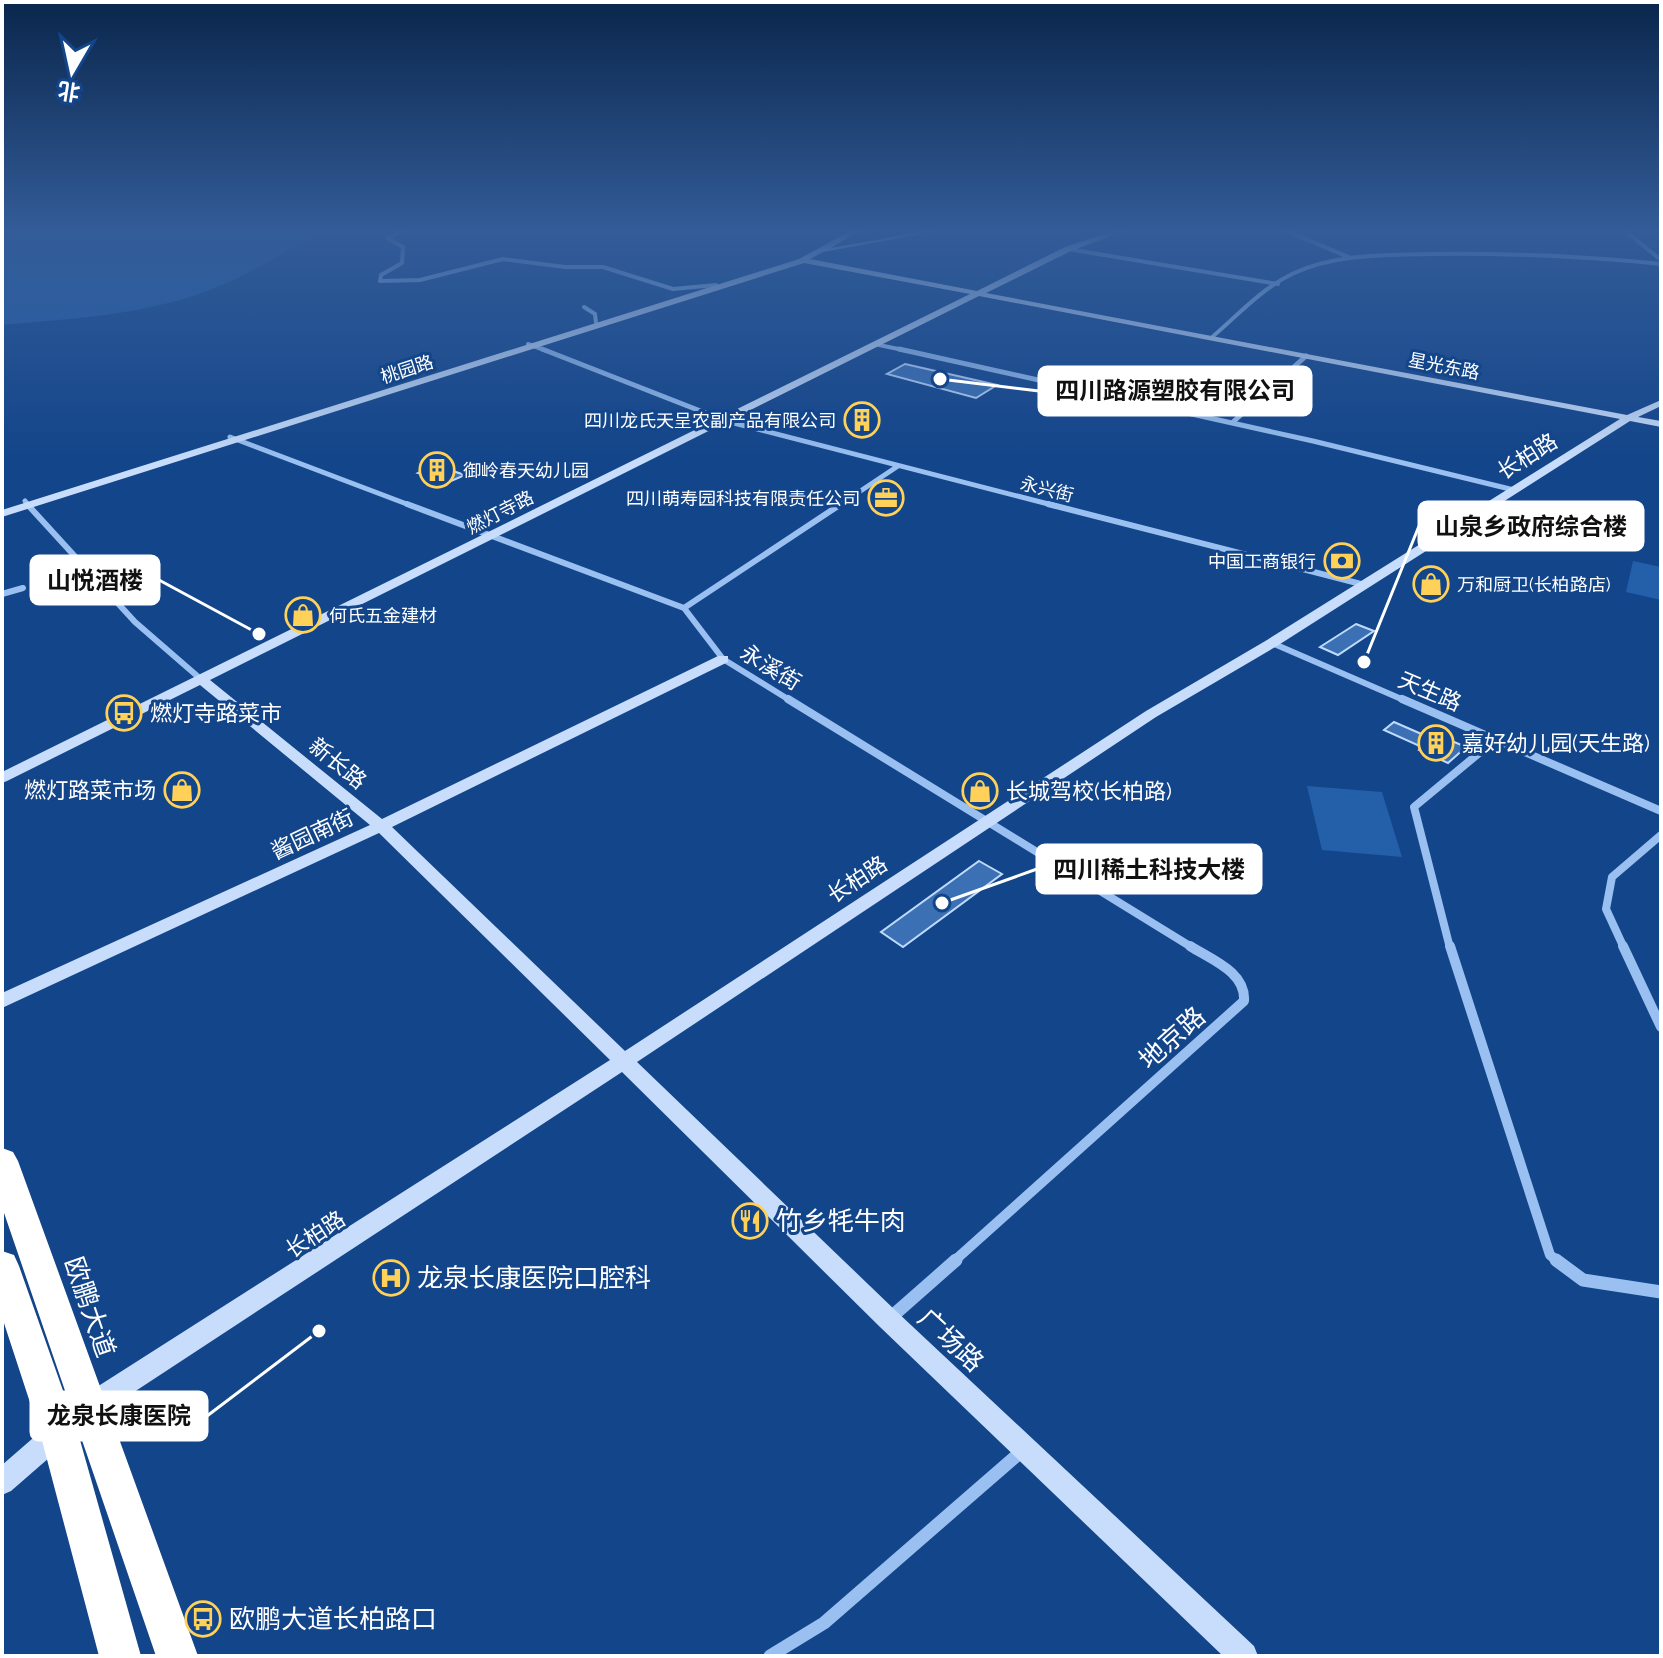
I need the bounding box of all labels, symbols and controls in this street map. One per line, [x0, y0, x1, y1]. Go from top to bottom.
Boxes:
north arrow [32, 32, 112, 112]
text: 北 [56, 77, 82, 106]
street label: 星光东路 [1407, 349, 1481, 383]
street label: 桃园路 [378, 351, 436, 387]
callout: 四川路源塑胶有限公司 [1039, 367, 1311, 415]
text: 四川路源塑胶有限公司 [1055, 376, 1295, 405]
building icon: 四川龙氏天呈农副产品有限公司 [843, 401, 881, 439]
place label: 四川龙氏天呈农副产品有限公司 [584, 410, 836, 431]
street label: 长柏路 [1492, 427, 1562, 485]
building icon: 御岭春天幼儿园 [418, 451, 456, 489]
place label: 御岭春天幼儿园 [463, 460, 589, 481]
street label: 永兴街 [1018, 472, 1076, 506]
office icon: 四川萌寿园科技有限责任公司 [867, 479, 905, 517]
street label: 燃灯寺路 [463, 486, 537, 538]
place label: 四川萌寿园科技有限责任公司 [626, 488, 860, 509]
callout: 山泉乡政府综合楼 [1419, 502, 1643, 550]
text: 山泉乡政府综合楼 [1435, 512, 1627, 541]
bank icon: 中国工商银行 [1323, 542, 1361, 580]
place label: 中国工商银行 [1208, 551, 1316, 572]
callout: 山悦酒楼 [31, 556, 159, 604]
shop icon: 万和厨卫(长柏路店) [1412, 565, 1450, 603]
text: 山悦酒楼 [47, 566, 143, 595]
place label: 万和厨卫(长柏路店) [1457, 574, 1611, 595]
shop icon: 何氏五金建材 [284, 596, 322, 634]
place label: 何氏五金建材 [329, 605, 437, 626]
street label: 永溪街 [736, 639, 806, 695]
street label: 天生路 [1395, 666, 1465, 716]
bus stop icon: 燃灯寺路菜市 [105, 694, 143, 732]
place label: 燃灯寺路菜市 [150, 700, 282, 726]
building icon: 嘉好幼儿园(天生路) [1417, 724, 1455, 762]
place label: 嘉好幼儿园(天生路) [1462, 730, 1650, 756]
street label: 新长路 [304, 732, 372, 794]
shop icon: 燃灯路菜市场 [163, 771, 201, 809]
shop icon: 长城驾校(长柏路) [961, 772, 999, 810]
place label: 燃灯路菜市场 [24, 777, 156, 803]
place label: 长城驾校(长柏路) [1006, 778, 1172, 804]
street label: 酱园南街 [267, 804, 357, 864]
callout: 四川稀土科技大楼 [1037, 845, 1261, 893]
street label: 长柏路 [822, 850, 892, 908]
text: 四川稀土科技大楼 [1053, 855, 1245, 884]
street label: 地京路 [1133, 1001, 1211, 1075]
restaurant icon: 竹乡牦牛肉 [731, 1202, 769, 1240]
street label: 长柏路 [280, 1205, 350, 1263]
place label: 竹乡牦牛肉 [776, 1206, 906, 1236]
street label: 欧鹏大道 [59, 1253, 121, 1361]
hospital icon: 龙泉长康医院口腔科 [372, 1259, 410, 1297]
place label: 龙泉长康医院口腔科 [417, 1263, 651, 1293]
street label: 广场路 [912, 1302, 990, 1378]
callout: 龙泉长康医院 [31, 1392, 207, 1440]
text: 龙泉长康医院 [47, 1401, 191, 1430]
bus stop icon: 欧鹏大道长柏路口 [184, 1600, 222, 1638]
place label: 欧鹏大道长柏路口 [229, 1604, 437, 1634]

